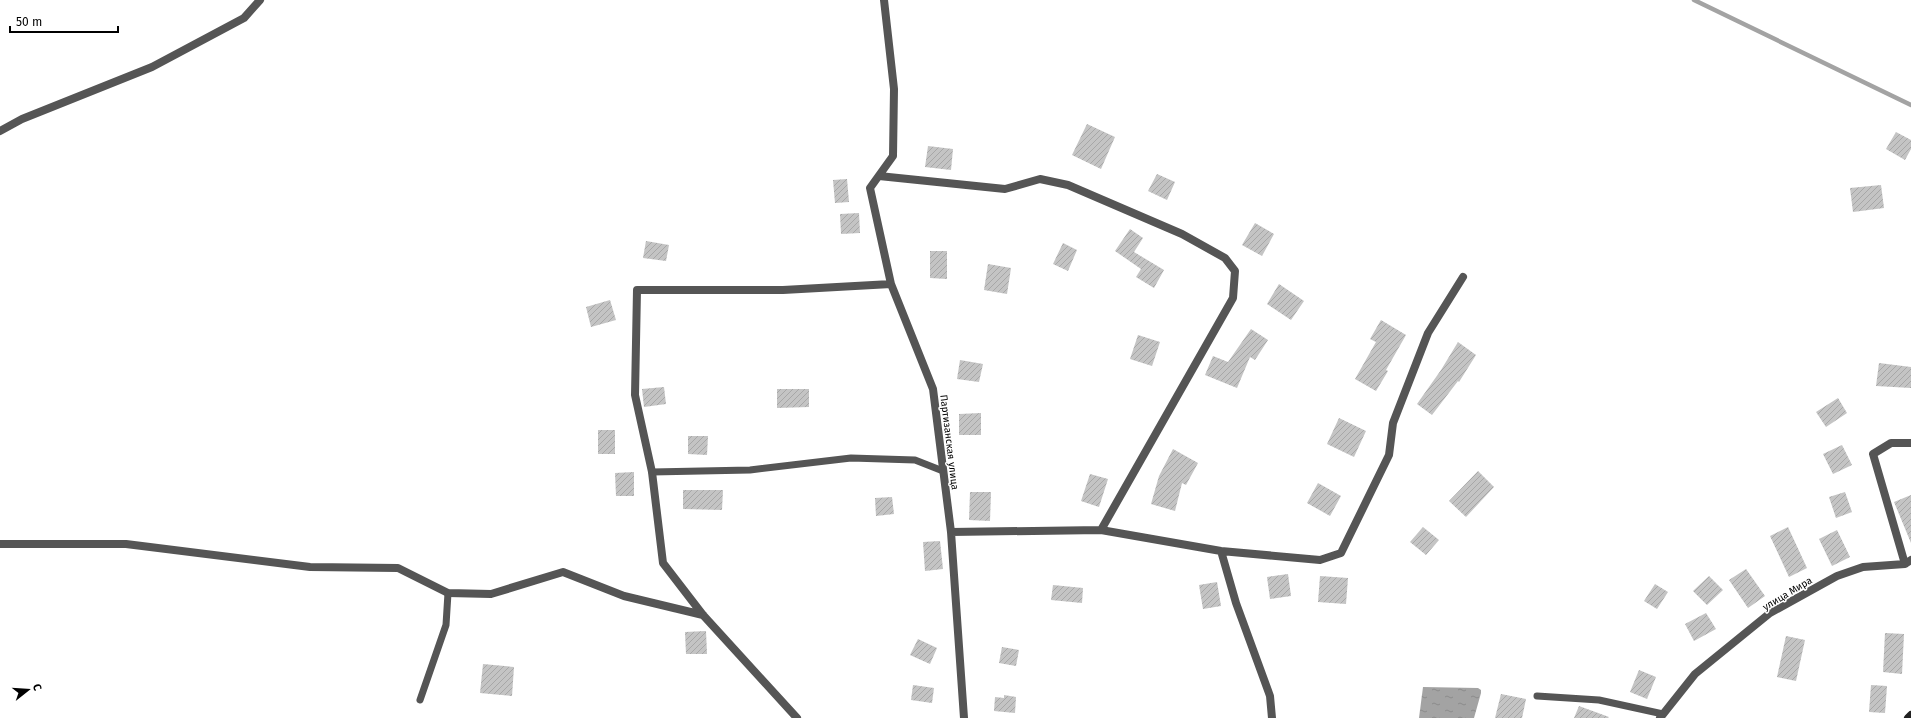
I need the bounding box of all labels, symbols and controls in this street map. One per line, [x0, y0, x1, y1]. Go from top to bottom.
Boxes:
scale bar [10, 8, 118, 34]
text: 50 m [16, 15, 42, 29]
street label: Партизанская улица [937, 394, 961, 490]
street label: улица Мира [1761, 574, 1814, 613]
north arrow [8, 670, 48, 710]
text: С [30, 682, 44, 693]

